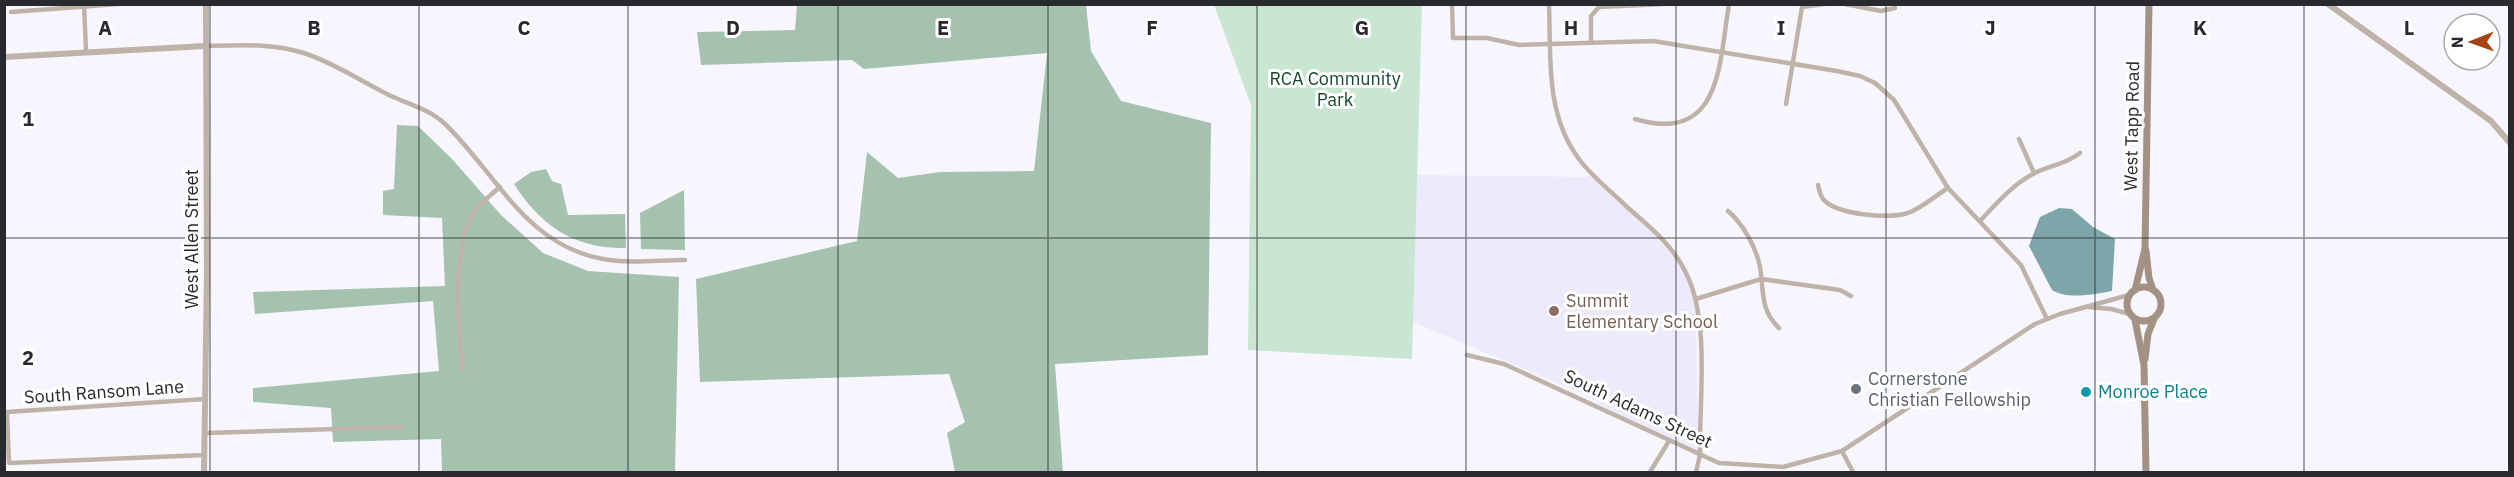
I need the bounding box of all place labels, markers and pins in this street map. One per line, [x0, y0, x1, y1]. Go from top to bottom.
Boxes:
place label: Summit Elementary School [1566, 289, 1718, 333]
marker: Summit Elementary School [1547, 304, 1561, 318]
place label: Cornerstone Christian Fellowship [1868, 367, 2031, 411]
place label: Monroe Place [2098, 380, 2208, 403]
marker: Cornerstone Christian Fellowship [1849, 382, 1863, 396]
marker: Monroe Place [2079, 385, 2093, 399]

